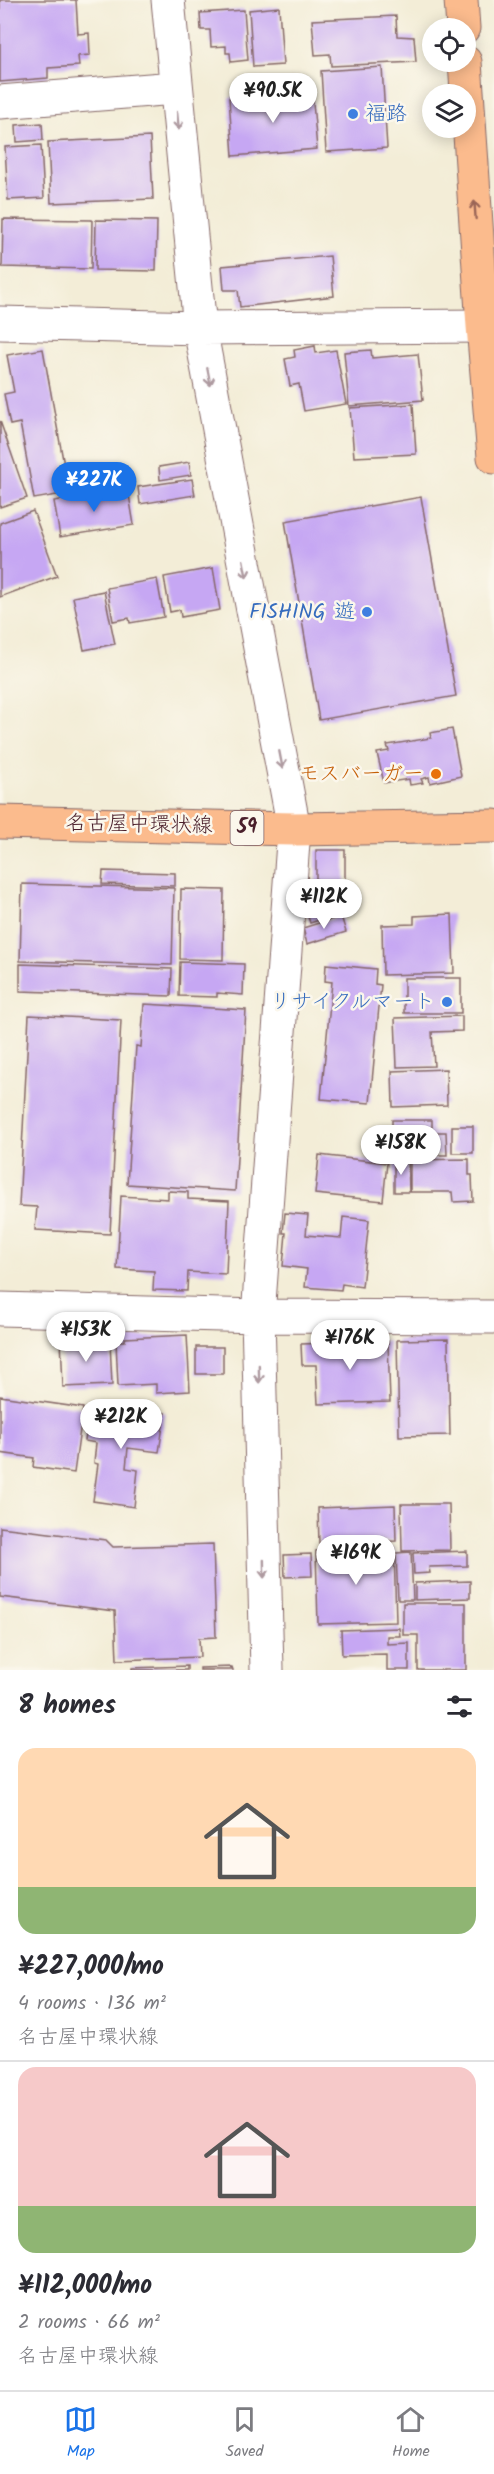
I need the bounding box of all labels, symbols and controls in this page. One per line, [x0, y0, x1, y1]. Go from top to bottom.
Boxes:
map controls [422, 18, 476, 138]
button: locate [422, 18, 476, 72]
pin: ¥90.5K [224, 73, 322, 124]
text: ¥90.5K [243, 76, 303, 108]
button: layers [422, 84, 476, 138]
place label: 福路 [365, 98, 407, 131]
marker: 福路 [346, 107, 360, 121]
one-way arrow [173, 111, 184, 130]
one-way arrow [469, 201, 480, 221]
one-way arrow [204, 367, 215, 386]
pin: ¥227K [52, 462, 136, 513]
text: ¥227K [65, 465, 123, 497]
one-way arrow [240, 558, 251, 578]
place label: FISHING 遊 [249, 596, 355, 629]
marker: FISHING 遊 [360, 605, 374, 619]
one-way arrow [276, 750, 287, 770]
place label: モスバーガー [298, 758, 424, 791]
marker: モスバーガー [429, 767, 443, 781]
street label: 名古屋中環状線 [65, 807, 213, 843]
road number: 59 [230, 811, 264, 845]
pin: ¥112K [282, 879, 366, 930]
text: ¥112K [300, 882, 348, 914]
place label: リサイクルマート [270, 986, 435, 1019]
marker: リサイクルマート [440, 995, 454, 1009]
pin: ¥158K [359, 1125, 443, 1176]
text: ¥158K [375, 1128, 427, 1160]
pin: ¥153K [44, 1312, 128, 1363]
text: ¥153K [60, 1315, 112, 1347]
pin: ¥176K [308, 1320, 392, 1371]
text: ¥176K [325, 1323, 375, 1355]
one-way arrow [254, 1364, 265, 1384]
pin: ¥212K [79, 1399, 163, 1450]
text: ¥212K [94, 1402, 148, 1434]
pin: ¥169K [314, 1535, 398, 1586]
text: ¥169K [330, 1538, 382, 1570]
one-way arrow [259, 1559, 270, 1579]
text: 8 homes [18, 1685, 116, 1727]
icon: filters [443, 1690, 476, 1723]
icon: home [193, 1787, 301, 1895]
text: ¥227,000/mo [18, 1946, 164, 1988]
text: 4 rooms · 136 m² [18, 1988, 166, 2020]
text: 名古屋中環状線 [18, 2022, 158, 2054]
icon: home [193, 2106, 301, 2214]
text: ¥112,000/mo [18, 2265, 152, 2307]
text: 2 rooms · 66 m² [18, 2307, 160, 2339]
text: 名古屋中環状線 [18, 2341, 158, 2373]
tab: Map [64, 2403, 97, 2464]
tab: Saved [226, 2403, 264, 2464]
tab: Home [392, 2403, 430, 2464]

